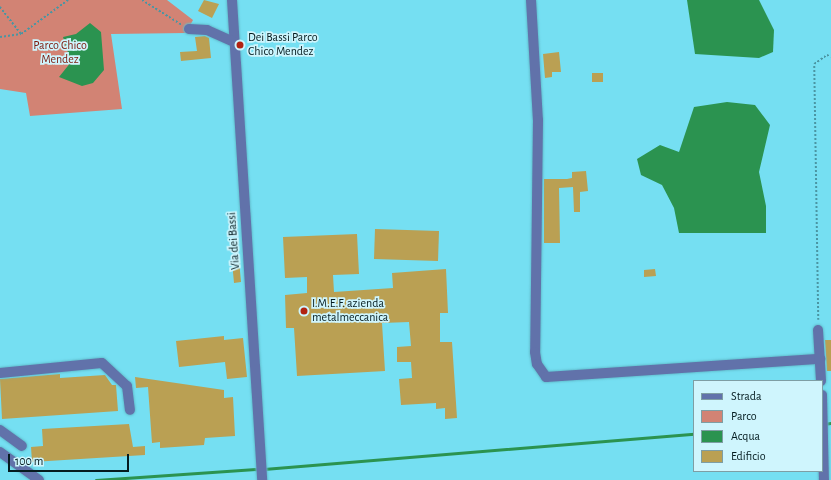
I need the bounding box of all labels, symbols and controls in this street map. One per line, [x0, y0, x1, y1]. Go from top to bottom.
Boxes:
place label: Dei Bassi Parco Chico Mendez [248, 31, 318, 59]
park label: Parco Chico Mendez [33, 39, 87, 67]
marker: Dei Bassi Parco Chico Mendez [235, 40, 245, 50]
street label: Via dei Bassi [225, 212, 243, 270]
place label: I.M.E.F. azienda metalmeccanica [312, 297, 388, 325]
marker: I.M.E.F. azienda metalmeccanica [299, 306, 309, 316]
legend [693, 380, 823, 472]
text: Strada [731, 390, 762, 402]
text: Parco [731, 410, 757, 422]
text: Acqua [731, 430, 760, 442]
scale bar [10, 446, 131, 472]
text: Edificio [731, 450, 766, 462]
text: 100 m [15, 455, 43, 467]

